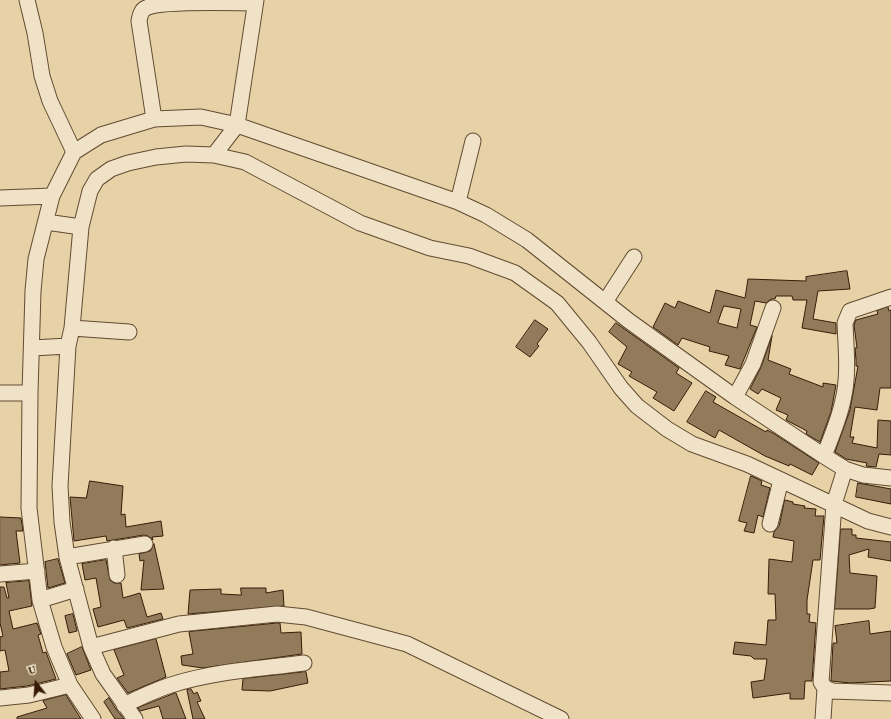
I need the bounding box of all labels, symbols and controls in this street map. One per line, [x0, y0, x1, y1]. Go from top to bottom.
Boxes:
north arrow [16, 663, 56, 703]
text: U [27, 663, 38, 679]

